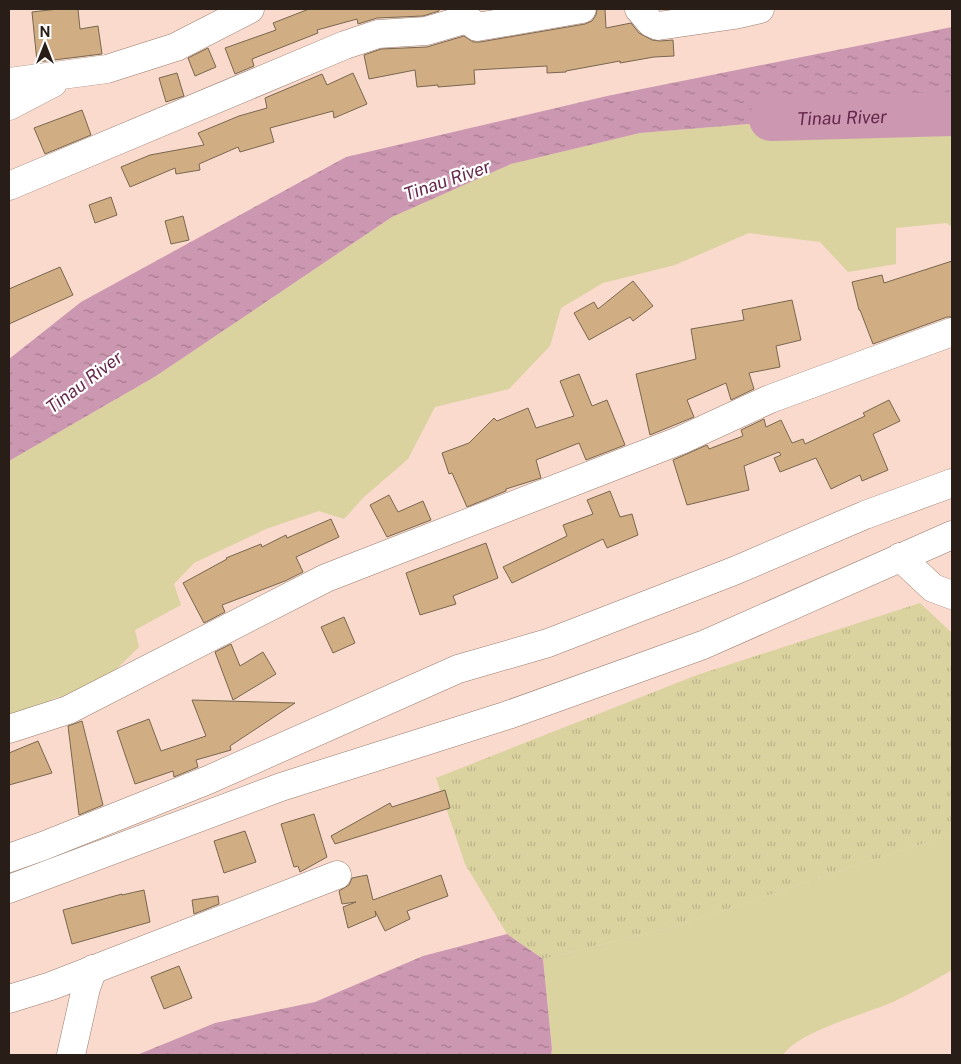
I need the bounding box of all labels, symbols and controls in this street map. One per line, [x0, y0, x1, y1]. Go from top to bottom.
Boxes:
north arrow [20, 20, 70, 70]
text: N [40, 24, 50, 40]
water label: Tinau River [797, 105, 887, 129]
water label: Tinau River [401, 155, 493, 205]
water label: Tinau River [42, 346, 126, 417]

